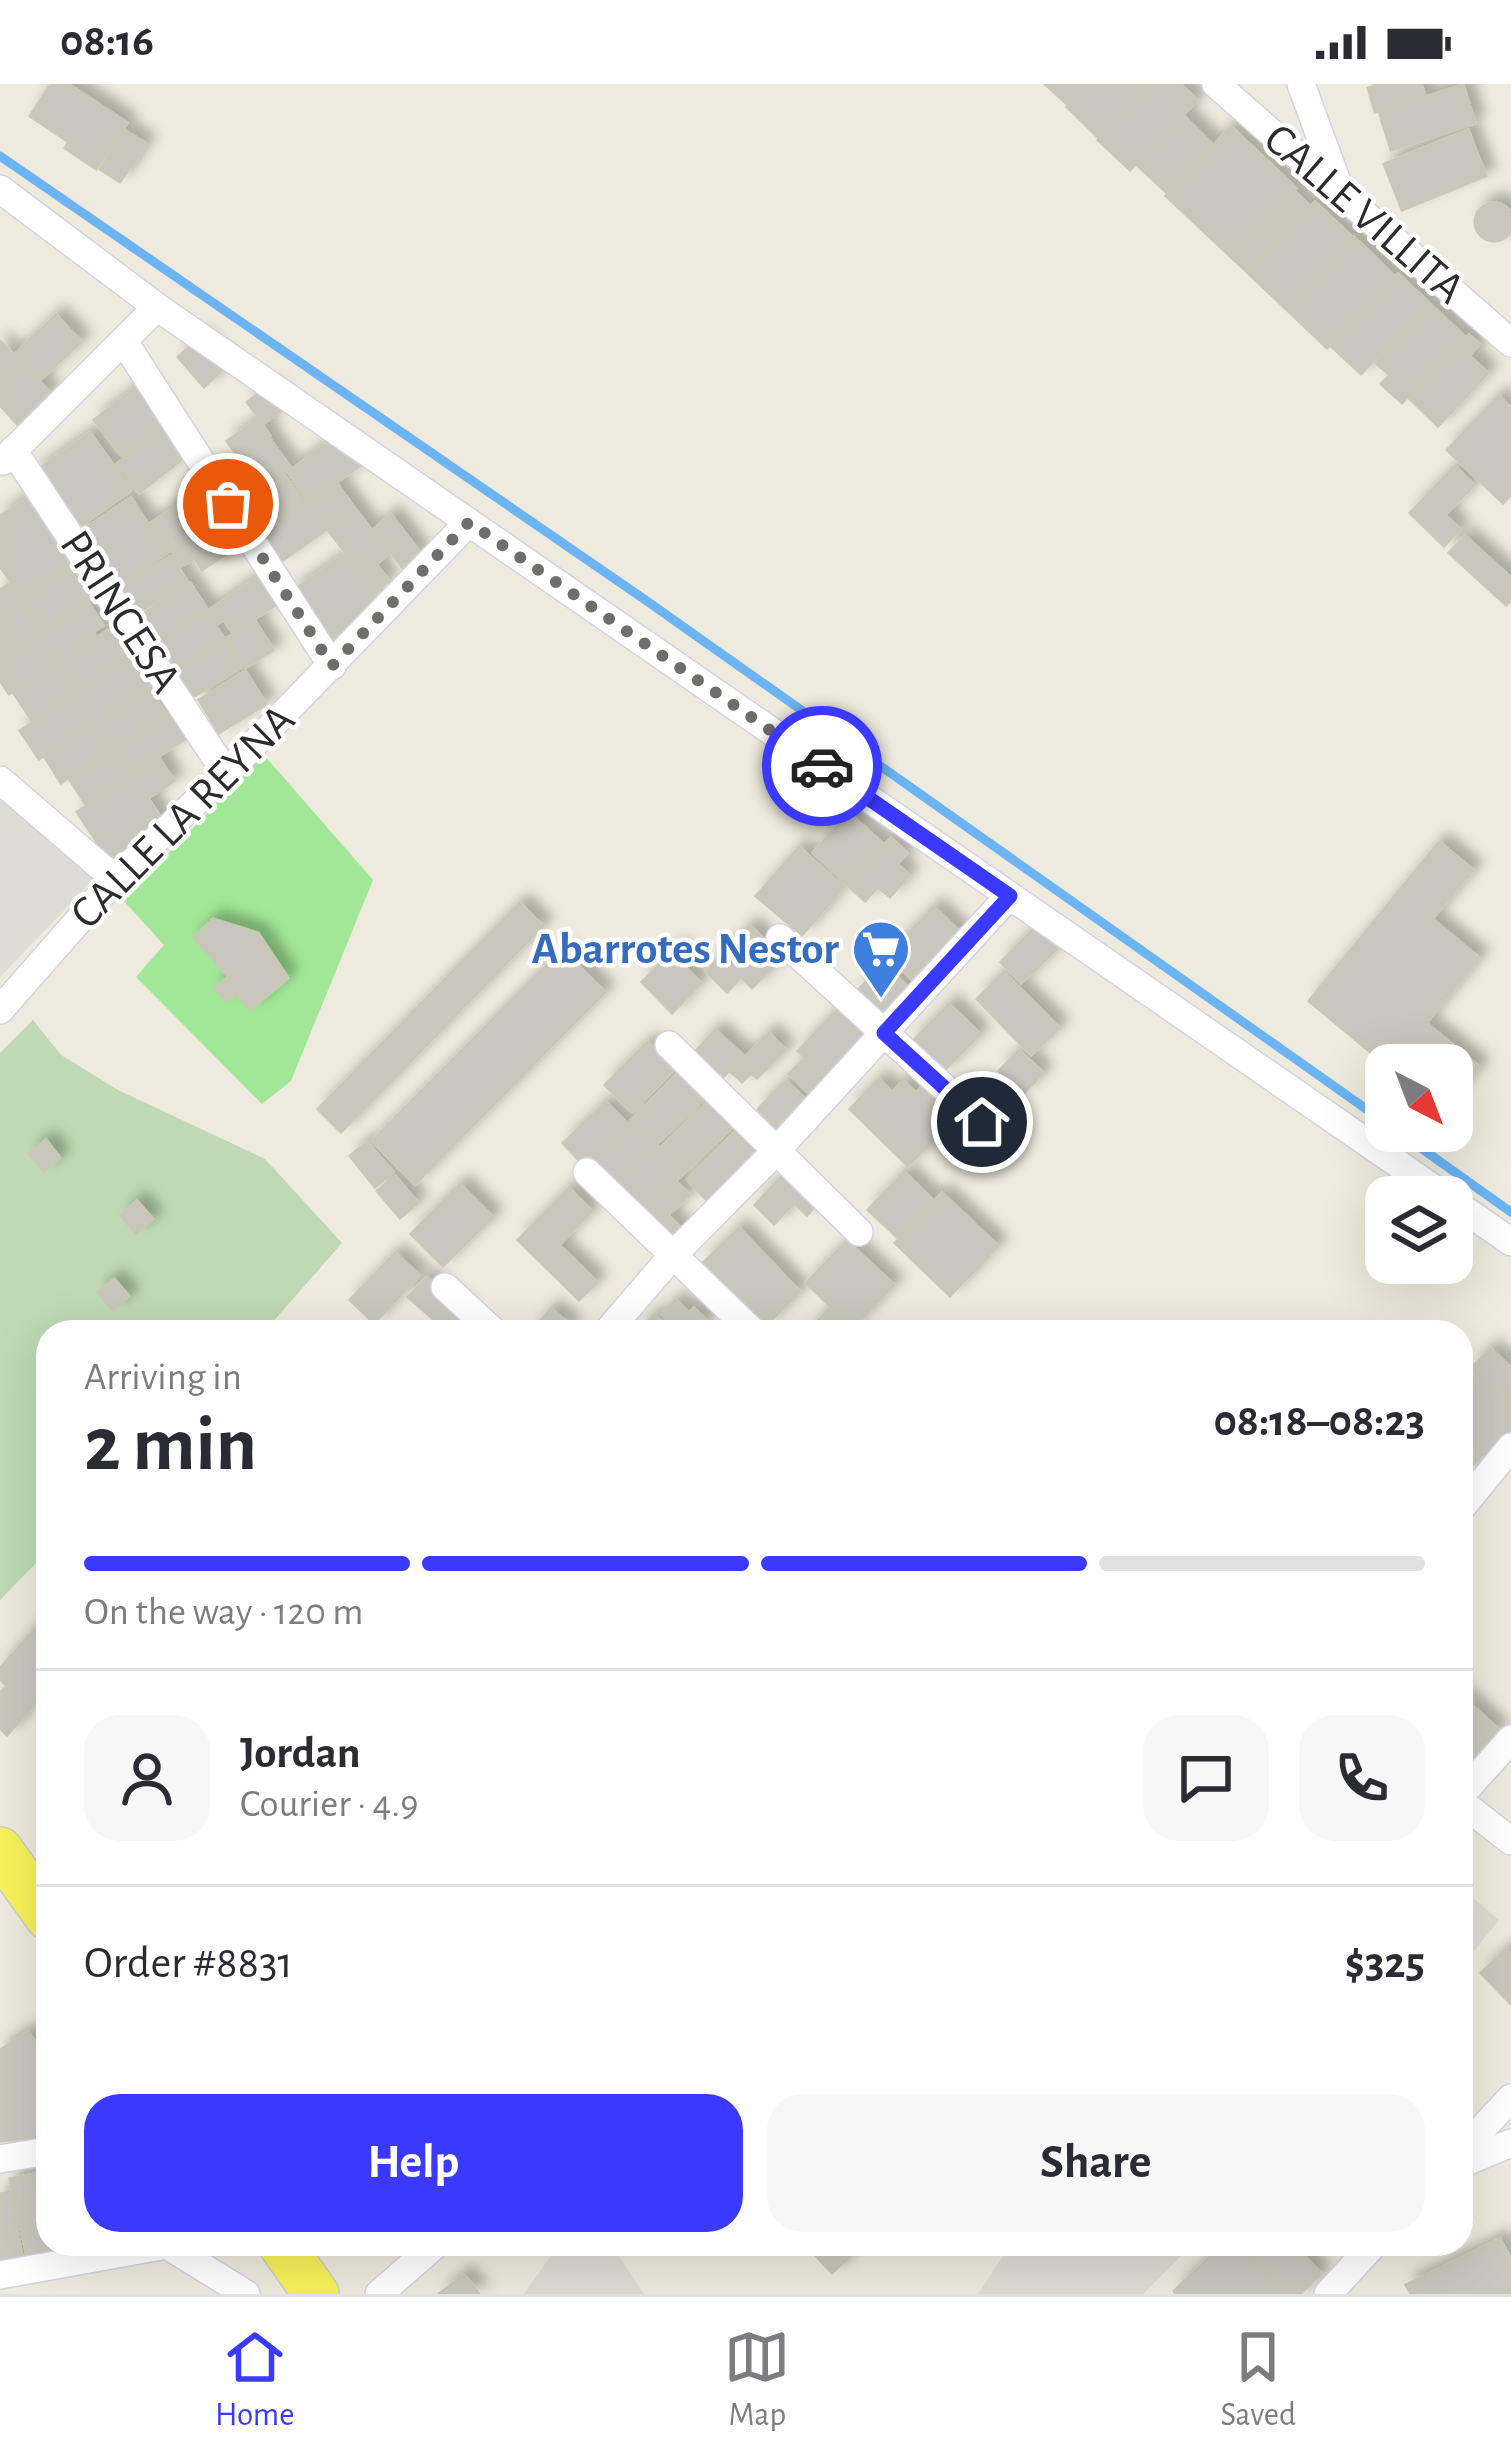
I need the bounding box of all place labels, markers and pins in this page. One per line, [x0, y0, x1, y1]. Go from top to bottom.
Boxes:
pin [177, 453, 279, 555]
supermarket icon: Abarrotes Nestor [850, 918, 912, 1000]
place label: Abarrotes Nestor [532, 927, 839, 972]
pin [931, 1071, 1033, 1173]

